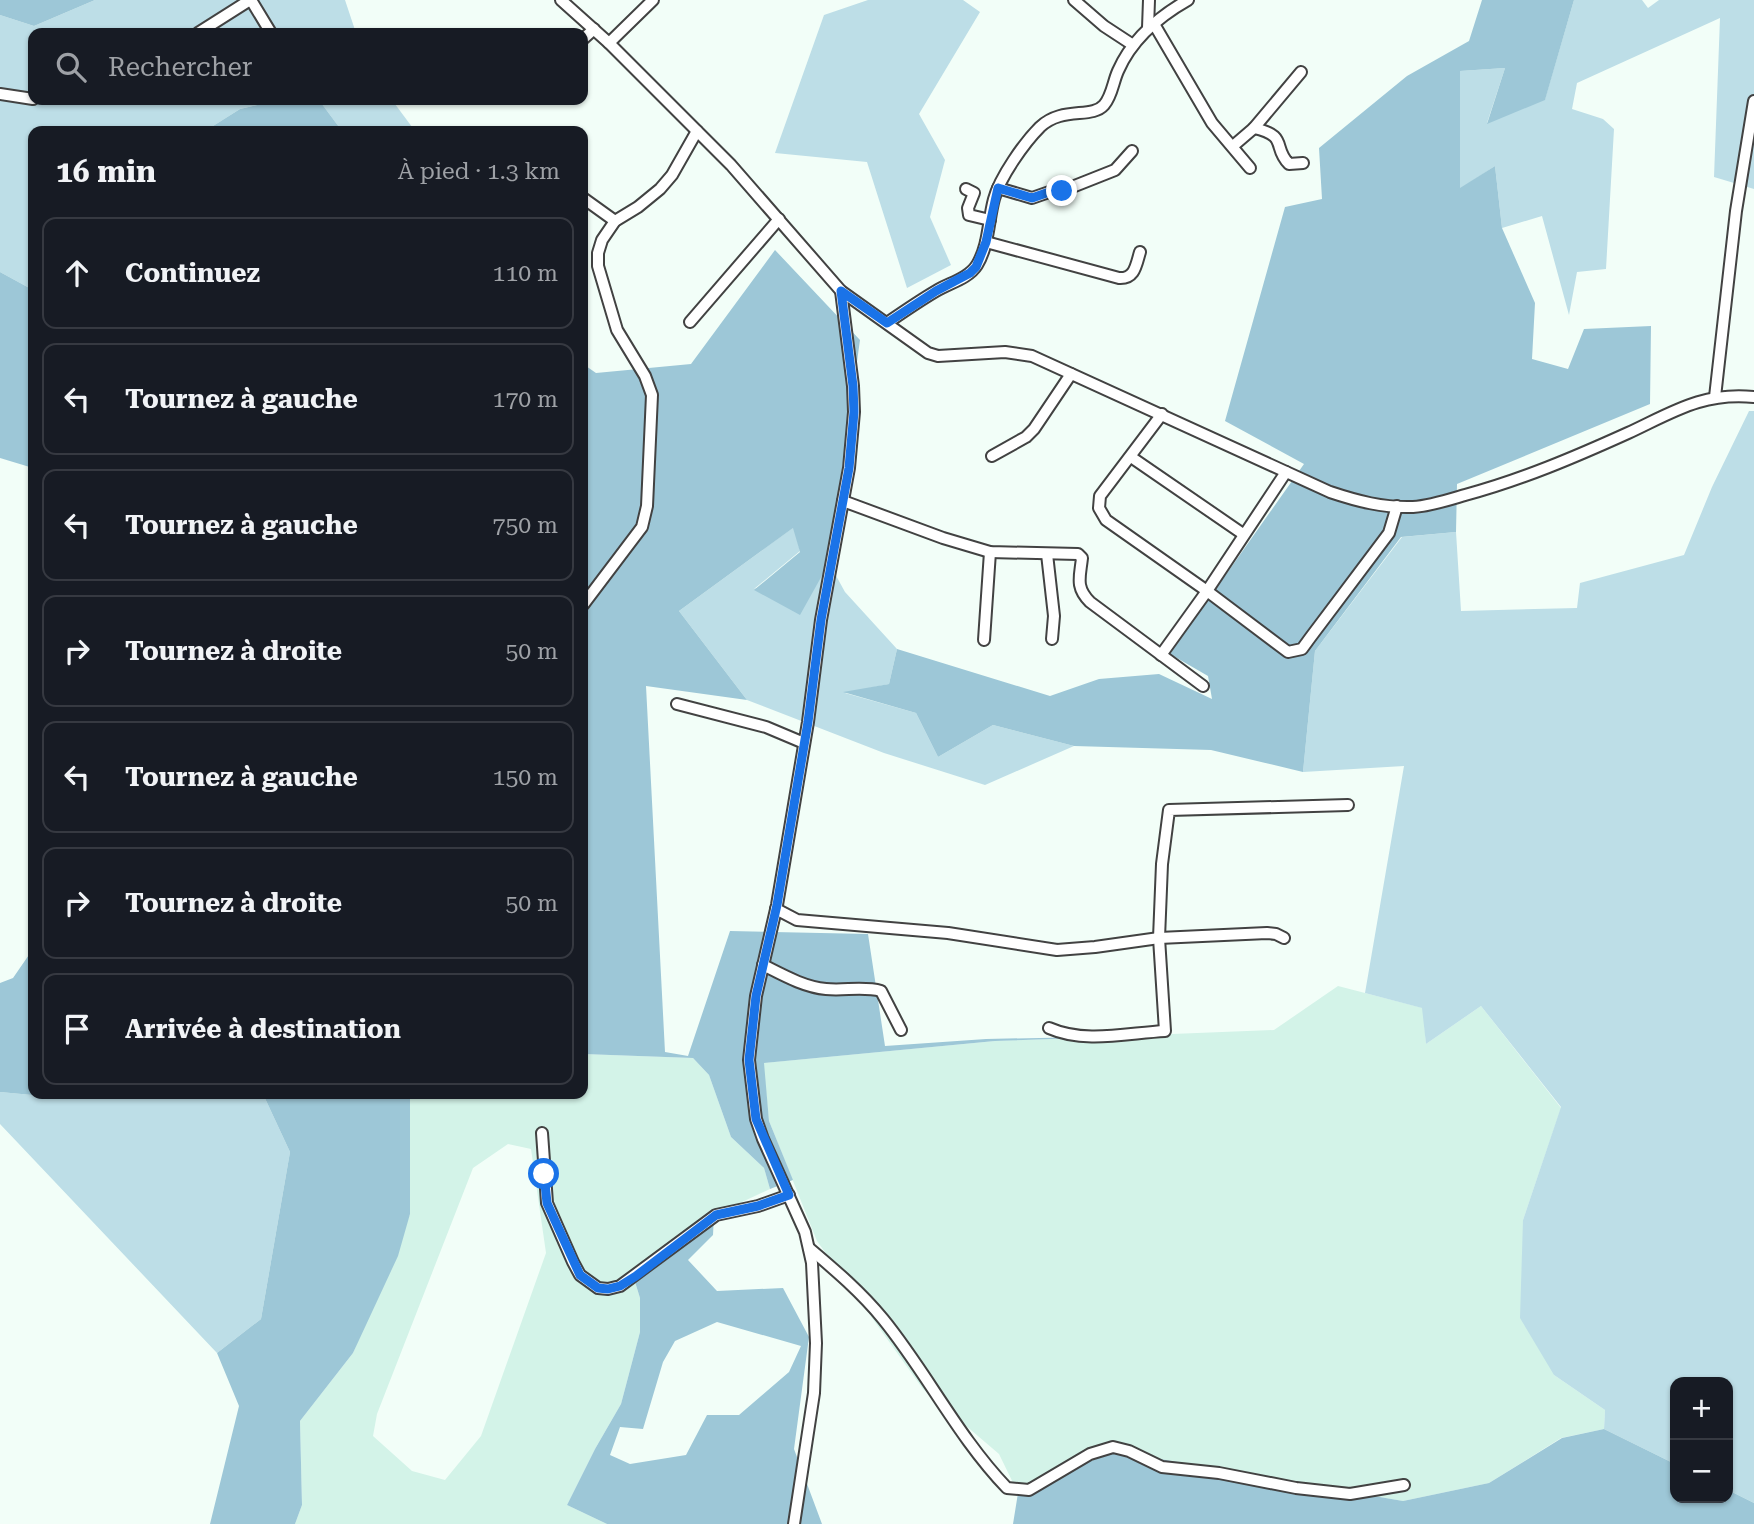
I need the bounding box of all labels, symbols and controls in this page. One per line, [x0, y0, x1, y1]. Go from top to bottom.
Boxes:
search box [28, 28, 588, 105]
icon: search [52, 48, 90, 86]
text: Rechercher [108, 52, 252, 82]
text: 16 min [56, 154, 156, 189]
text: À pied · 1.3 km [398, 158, 560, 185]
route end [1046, 175, 1077, 206]
icon: ahead [58, 254, 96, 292]
text: Continuez [125, 258, 260, 288]
text: 110 m [493, 260, 558, 287]
icon: left [58, 380, 96, 418]
text: Tournez à gauche [125, 384, 358, 414]
text: 170 m [493, 386, 558, 413]
icon: left [58, 506, 96, 544]
text: Tournez à gauche [125, 510, 358, 540]
text: 750 m [493, 512, 558, 539]
icon: right [58, 632, 96, 670]
text: Tournez à droite [125, 636, 342, 666]
text: 50 m [505, 638, 558, 665]
icon: left [58, 758, 96, 796]
text: Tournez à gauche [125, 762, 358, 792]
text: 150 m [493, 764, 558, 791]
icon: right [58, 884, 96, 922]
text: Tournez à droite [125, 888, 342, 918]
text: 50 m [505, 890, 558, 917]
icon: arrive [58, 1010, 96, 1048]
text: Arrivée à destination [125, 1014, 401, 1044]
route start [528, 1158, 559, 1189]
map controls [1670, 1377, 1733, 1503]
button: + [1670, 1377, 1733, 1440]
button: − [1670, 1440, 1733, 1503]

